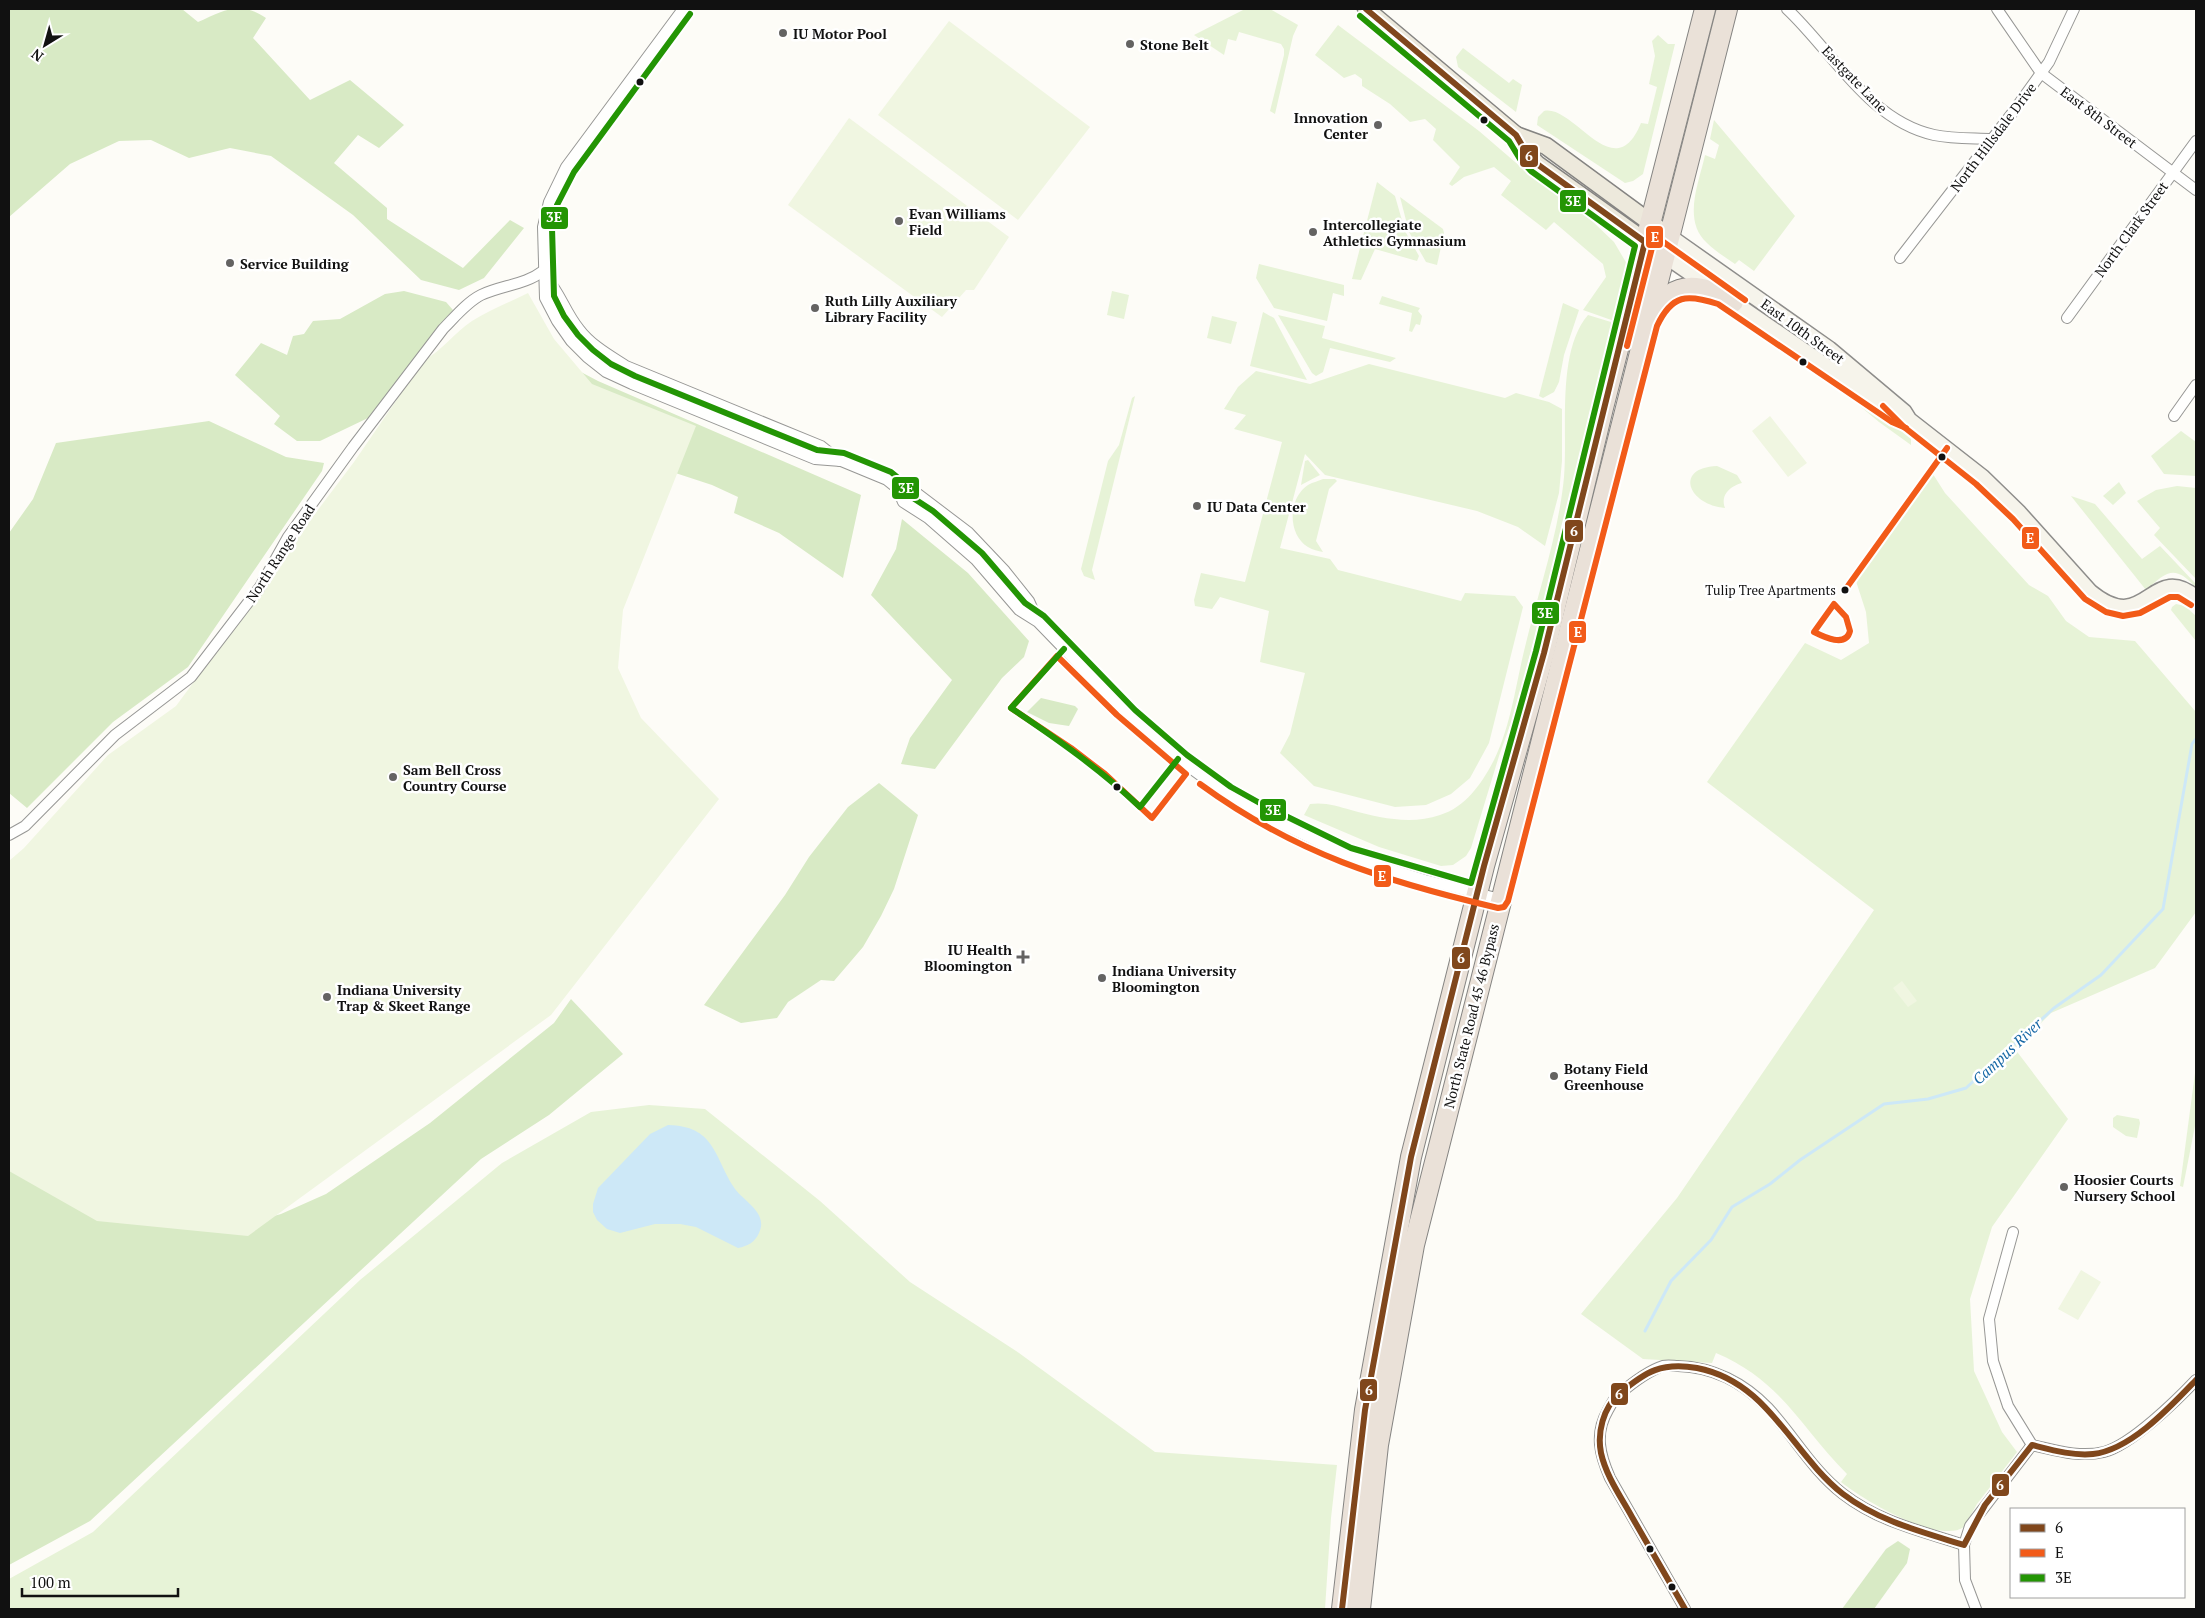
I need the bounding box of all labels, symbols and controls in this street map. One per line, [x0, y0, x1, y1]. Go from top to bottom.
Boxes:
north arrow [20, 20, 70, 70]
place label: IU Motor Pool [793, 24, 887, 43]
marker: IU Motor Pool [777, 27, 789, 39]
place label: Stone Belt [1140, 35, 1209, 54]
marker: Stone Belt [1124, 38, 1136, 50]
street label: Eastgate Lane [1818, 41, 1892, 117]
text: N [27, 45, 47, 67]
unlabelled marker [635, 77, 645, 87]
street label: North Hillsdale Drive [1946, 79, 2040, 195]
street label: East 8th Street [2057, 82, 2142, 153]
place label: Innovation Center [1294, 108, 1368, 143]
unlabelled marker [1479, 115, 1489, 125]
marker: Innovation Center [1372, 119, 1384, 131]
line badge: 6 [1519, 144, 1539, 168]
text: 6 [1525, 146, 1533, 165]
street label: North Clark Street [2090, 177, 2173, 281]
line badge: 3E [1559, 189, 1587, 213]
text: 3E [1565, 191, 1581, 210]
place label: Evan Williams Field [909, 204, 1006, 239]
line badge: 3E [540, 206, 569, 230]
text: 3E [546, 207, 562, 226]
marker: Evan Williams Field [893, 215, 905, 227]
place label: Intercollegiate Athletics Gymnasium [1323, 215, 1466, 250]
line badge: E [1645, 225, 1664, 249]
marker: Intercollegiate Athletics Gymnasium [1307, 226, 1319, 238]
text: E [1651, 227, 1659, 246]
place label: Service Building [240, 254, 350, 273]
marker: Service Building [224, 257, 236, 269]
place label: Ruth Lilly Auxiliary Library Facility [825, 291, 958, 326]
street label: East 10th Street [1757, 294, 1849, 368]
marker: Ruth Lilly Auxiliary Library Facility [809, 302, 821, 314]
unlabelled marker [1798, 357, 1808, 367]
unlabelled marker [1937, 452, 1947, 462]
line badge: 3E [891, 476, 920, 500]
text: 3E [898, 478, 914, 497]
place label: IU Data Center [1207, 497, 1306, 516]
street label: North Range Road [241, 500, 319, 606]
marker: IU Data Center [1191, 500, 1203, 512]
line badge: 6 [1564, 519, 1584, 543]
text: 6 [1570, 521, 1578, 540]
line badge: E [2021, 526, 2040, 550]
text: E [2026, 528, 2034, 547]
place label: Tulip Tree Apartments [1705, 581, 1836, 599]
marker: Tulip Tree Apartments [1840, 585, 1850, 595]
line badge: 3E [1531, 601, 1560, 625]
text: 3E [1537, 603, 1553, 622]
line badge: E [1568, 620, 1587, 644]
text: E [1574, 622, 1582, 641]
place label: Sam Bell Cross Country Course [403, 760, 507, 795]
marker: Sam Bell Cross Country Course [387, 771, 399, 783]
unlabelled marker [1112, 782, 1122, 792]
line badge: 3E [1259, 798, 1287, 822]
text: 3E [1265, 800, 1281, 819]
line badge: E [1373, 864, 1392, 888]
text: E [1378, 866, 1386, 885]
street label: North State Road 45 46 Bypass [1440, 922, 1502, 1110]
place label: IU Health Bloomington [924, 940, 1012, 975]
line badge: 6 [1451, 946, 1471, 970]
marker: IU Health Bloomington [1016, 950, 1030, 964]
place label: Indiana University Bloomington [1112, 961, 1237, 996]
marker: Indiana University Bloomington [1096, 972, 1108, 984]
place label: Indiana University Trap & Skeet Range [337, 980, 471, 1015]
marker: Indiana University Trap & Skeet Range [321, 991, 333, 1003]
water label: Campus River [1968, 1013, 2047, 1088]
place label: Botany Field Greenhouse [1564, 1059, 1649, 1094]
marker: Botany Field Greenhouse [1548, 1070, 1560, 1082]
place label: Hoosier Courts Nursery School [2074, 1170, 2176, 1205]
marker: Hoosier Courts Nursery School [2058, 1181, 2070, 1193]
line badge: 6 [1359, 1378, 1378, 1402]
text: 6 [1365, 1380, 1373, 1399]
line badge: 6 [1610, 1382, 1629, 1406]
text: 6 [1615, 1384, 1623, 1403]
line badge: 6 [1991, 1473, 2010, 1497]
text: 6 [1996, 1475, 2004, 1494]
legend [2010, 1508, 2185, 1598]
text: 6 [2055, 1517, 2063, 1537]
text: E [2055, 1542, 2064, 1562]
unlabelled marker [1645, 1544, 1655, 1554]
scale bar [22, 1566, 179, 1598]
text: 3E [2055, 1567, 2072, 1587]
text: 100 m [30, 1572, 71, 1592]
unlabelled marker [1667, 1582, 1677, 1592]

